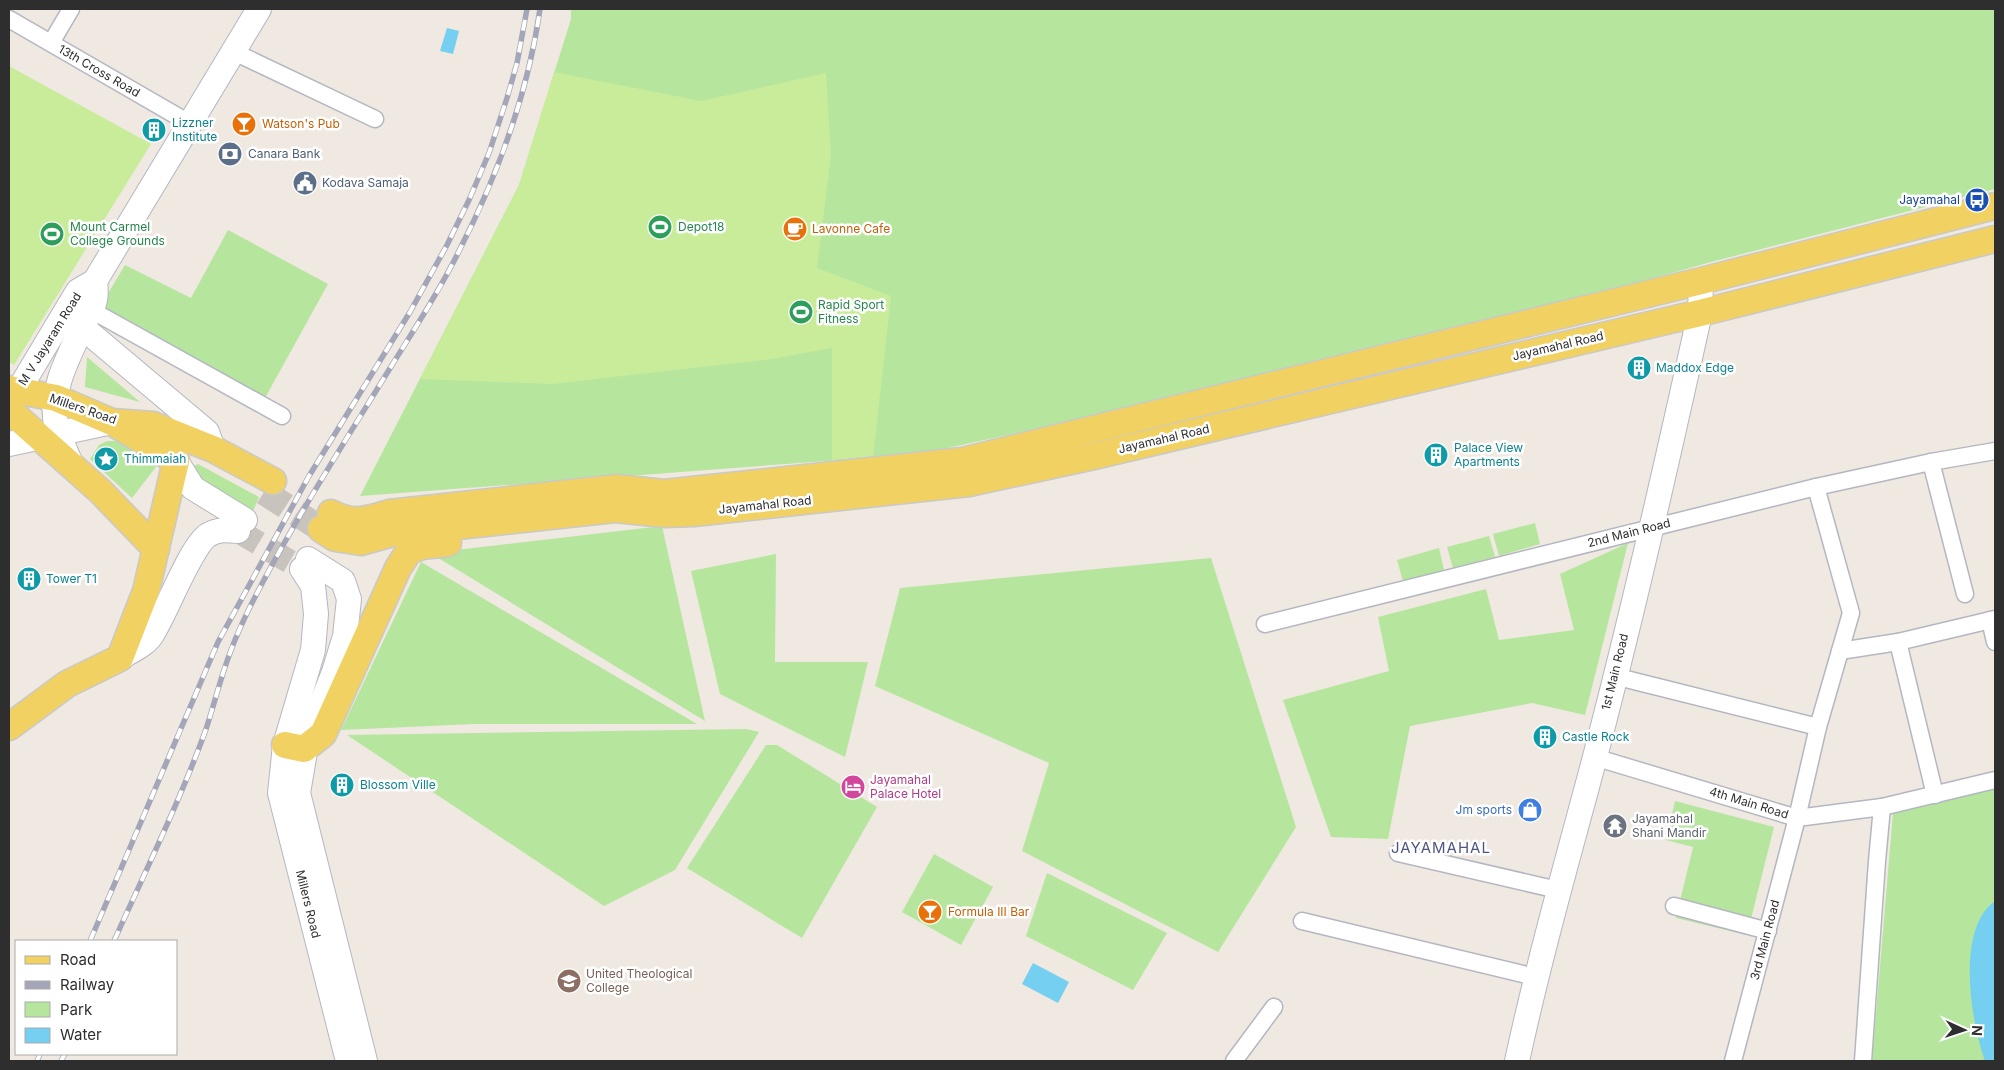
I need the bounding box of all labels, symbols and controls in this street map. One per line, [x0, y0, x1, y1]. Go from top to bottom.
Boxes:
street label: 13th Cross Road [56, 41, 143, 100]
bar icon: Watson's Pub [231, 111, 257, 137]
place label: Lizzner Institute [172, 115, 217, 144]
place label: Watson's Pub [262, 116, 340, 131]
building icon: Lizzner Institute [141, 117, 167, 143]
bank icon: Canara Bank [217, 141, 243, 167]
place label: Canara Bank [248, 146, 321, 161]
public building icon: Kodava Samaja [292, 170, 318, 196]
place label: Kodava Samaja [322, 175, 409, 190]
bus stop icon: Jayamahal [1964, 187, 1990, 213]
place label: Jayamahal [1899, 192, 1960, 207]
sports icon: Depot18 [647, 214, 673, 240]
cafe icon: Lavonne Cafe [782, 216, 808, 242]
place label: Mount Carmel College Grounds [70, 219, 165, 248]
place label: Depot18 [678, 219, 724, 234]
sports icon: Mount Carmel College Grounds [39, 221, 65, 247]
place label: Lavonne Cafe [812, 221, 890, 236]
street label: M V Jayaram Road [15, 289, 84, 388]
place label: Rapid Sport Fitness [818, 297, 884, 326]
sports icon: Rapid Sport Fitness [788, 299, 814, 325]
street label: Jayamahal Road [1511, 328, 1605, 363]
building icon: Maddox Edge [1626, 355, 1652, 381]
place label: Maddox Edge [1656, 360, 1734, 375]
street label: Millers Road [48, 390, 119, 427]
street label: Jayamahal Road [1117, 421, 1211, 456]
place label: Palace View Apartments [1454, 440, 1523, 469]
building icon: Palace View Apartments [1423, 442, 1449, 468]
place icon: Thimmaiah [93, 446, 119, 472]
place label: Thimmaiah [124, 451, 186, 466]
street label: Jayamahal Road [718, 492, 812, 517]
street label: 2nd Main Road [1586, 515, 1672, 550]
building icon: Tower T1 [16, 566, 42, 592]
place label: Tower T1 [46, 571, 97, 586]
street label: 1st Main Road [1598, 632, 1631, 712]
building icon: Castle Rock [1532, 724, 1558, 750]
place label: Castle Rock [1562, 729, 1630, 744]
building icon: Blossom Ville [329, 772, 355, 798]
place label: Jayamahal Palace Hotel [870, 772, 941, 801]
hotel icon: Jayamahal Palace Hotel [840, 774, 866, 800]
place label: Blossom Ville [360, 777, 436, 792]
street label: 4th Main Road [1708, 783, 1791, 822]
shop icon: Jm sports [1517, 797, 1543, 823]
place label: Jm sports [1456, 802, 1512, 817]
place label: Jayamahal Shani Mandir [1632, 811, 1707, 840]
temple icon: Jayamahal Shani Mandir [1602, 813, 1628, 839]
district label: JAYAMAHAL [1391, 838, 1491, 857]
street label: Millers Road [293, 868, 324, 940]
street label: 3rd Main Road [1747, 898, 1782, 982]
bar icon: Formula III Bar [917, 899, 943, 925]
place label: Formula III Bar [948, 904, 1030, 919]
legend [15, 940, 178, 1055]
text: Road [60, 950, 96, 969]
place label: United Theological College [586, 966, 692, 995]
school or university icon: United Theological College [556, 968, 582, 994]
text: Railway [60, 975, 115, 994]
text: Park [60, 1000, 93, 1019]
north arrow [1939, 1005, 1989, 1055]
text: Water [60, 1025, 102, 1044]
text: N [1969, 1025, 1986, 1036]

